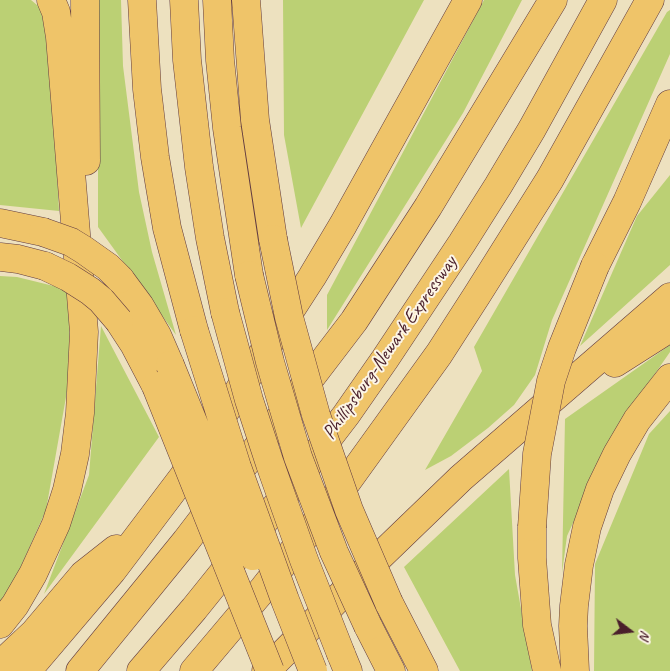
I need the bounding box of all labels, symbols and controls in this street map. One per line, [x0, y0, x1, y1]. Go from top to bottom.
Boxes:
street label: Phillipsburg-Newark Expressway [318, 252, 462, 444]
north arrow [605, 606, 655, 656]
text: N [636, 629, 654, 641]

